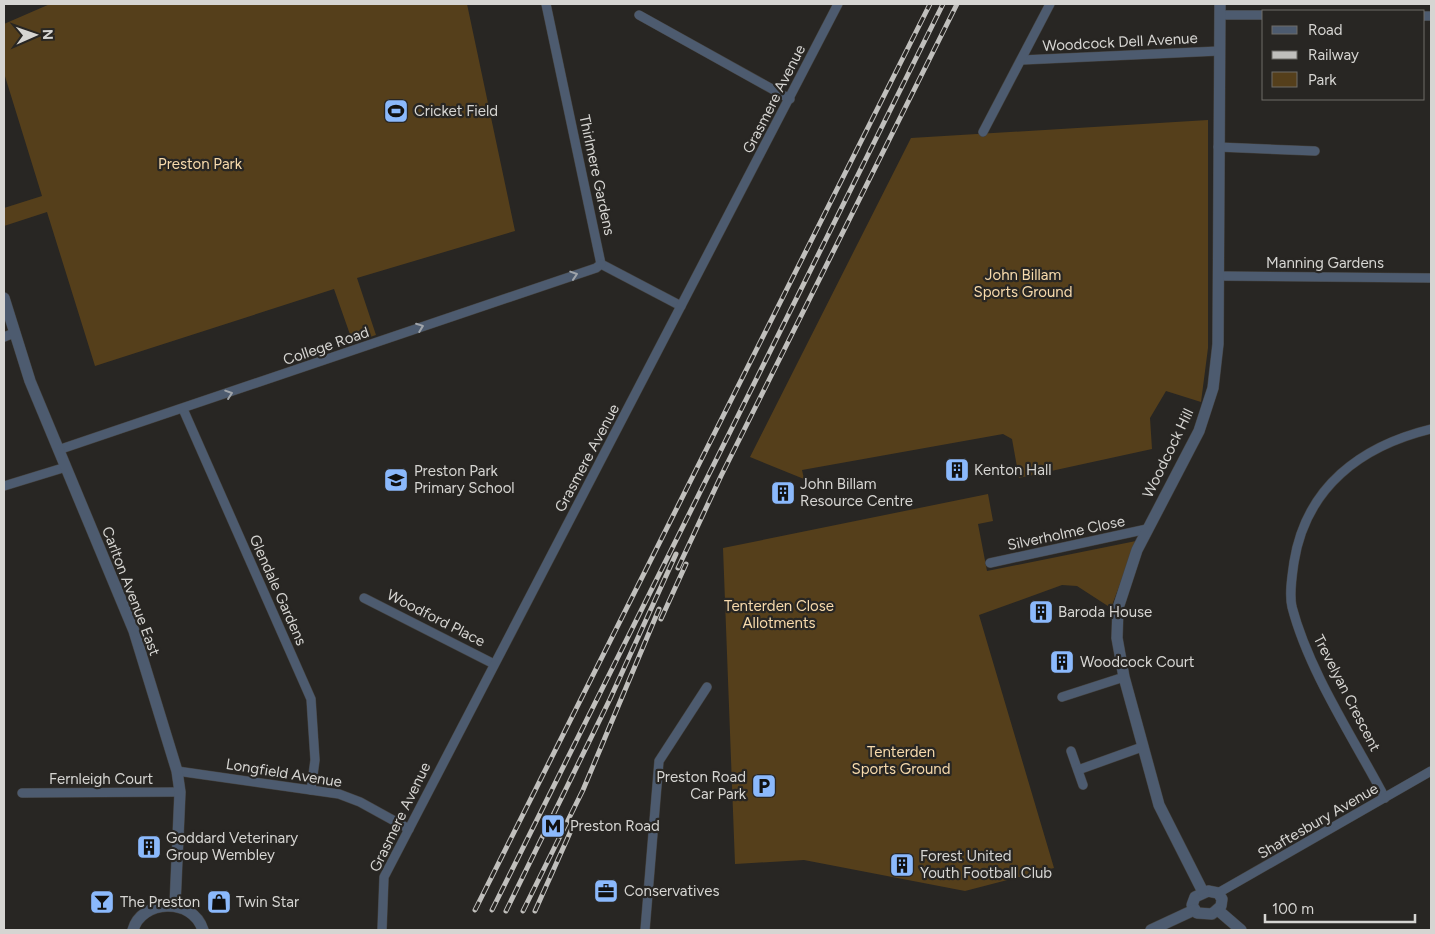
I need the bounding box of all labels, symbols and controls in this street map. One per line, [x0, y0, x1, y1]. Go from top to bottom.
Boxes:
north arrow [10, 10, 60, 60]
legend [1262, 10, 1425, 100]
text: Road [1308, 21, 1343, 39]
text: N [39, 29, 56, 40]
street label: Woodcock Dell Avenue [1042, 29, 1198, 55]
street label: Grasmere Avenue [739, 42, 809, 156]
text: Railway [1308, 46, 1359, 64]
text: Park [1308, 71, 1337, 89]
sports icon: Cricket Field [383, 98, 409, 124]
place label: Cricket Field [414, 102, 498, 120]
street label: Thirlmere Gardens [575, 113, 619, 237]
park label: Preston Park [158, 155, 243, 173]
street label: Manning Gardens [1266, 254, 1384, 272]
park label: John Billam Sports Ground [974, 266, 1072, 301]
one-way arrow [569, 271, 578, 281]
street label: College Road [281, 323, 371, 369]
one-way arrow [415, 323, 424, 333]
one-way arrow [224, 389, 233, 399]
street label: Grasmere Avenue [551, 401, 623, 515]
street label: Woodcock Hill [1139, 405, 1197, 501]
building icon: Kenton Hall [944, 457, 970, 483]
place label: Kenton Hall [974, 461, 1052, 479]
place label: Preston Park Primary School [414, 462, 515, 497]
school or university icon: Preston Park Primary School [383, 467, 409, 493]
place label: John Billam Resource Centre [800, 475, 913, 510]
building icon: John Billam Resource Centre [770, 480, 796, 506]
street label: Silverholme Close [1005, 512, 1127, 554]
street label: Carlton Avenue East [98, 524, 164, 658]
street label: Glendale Gardens [246, 532, 310, 648]
street label: Woodford Place [384, 586, 488, 650]
park label: Tenterden Close Allotments [724, 597, 834, 632]
building icon: Baroda House [1028, 599, 1054, 625]
place label: Baroda House [1058, 603, 1152, 621]
street label: Trevelyan Crescent [1310, 632, 1384, 755]
building icon: Woodcock Court [1049, 649, 1075, 675]
place label: Woodcock Court [1080, 653, 1195, 671]
park label: Tenterden Sports Ground [852, 743, 950, 778]
street label: Longfield Avenue [225, 755, 343, 791]
street label: Grasmere Avenue [366, 759, 434, 875]
place label: Preston Road Car Park [656, 768, 747, 803]
street label: Fernleigh Court [49, 770, 153, 788]
parking icon: Preston Road Car Park [751, 773, 777, 799]
street label: Shaftesbury Avenue [1255, 779, 1381, 863]
metro station icon: Preston Road [540, 813, 566, 839]
place label: Preston Road [570, 817, 660, 835]
place label: Goddard Veterinary Group Wembley [166, 829, 298, 864]
building icon: Goddard Veterinary Group Wembley [136, 834, 162, 860]
place label: Forest United Youth Football Club [920, 847, 1052, 882]
building icon: Forest United Youth Football Club [889, 852, 915, 878]
office icon: Conservatives [593, 878, 619, 904]
place label: Conservatives [624, 882, 719, 900]
bar icon: The Preston [89, 889, 115, 915]
shop icon: Twin Star [206, 889, 232, 915]
scale bar [1265, 892, 1415, 924]
place label: The Preston [120, 893, 200, 911]
place label: Twin Star [236, 893, 299, 911]
text: 100 m [1272, 900, 1314, 918]

